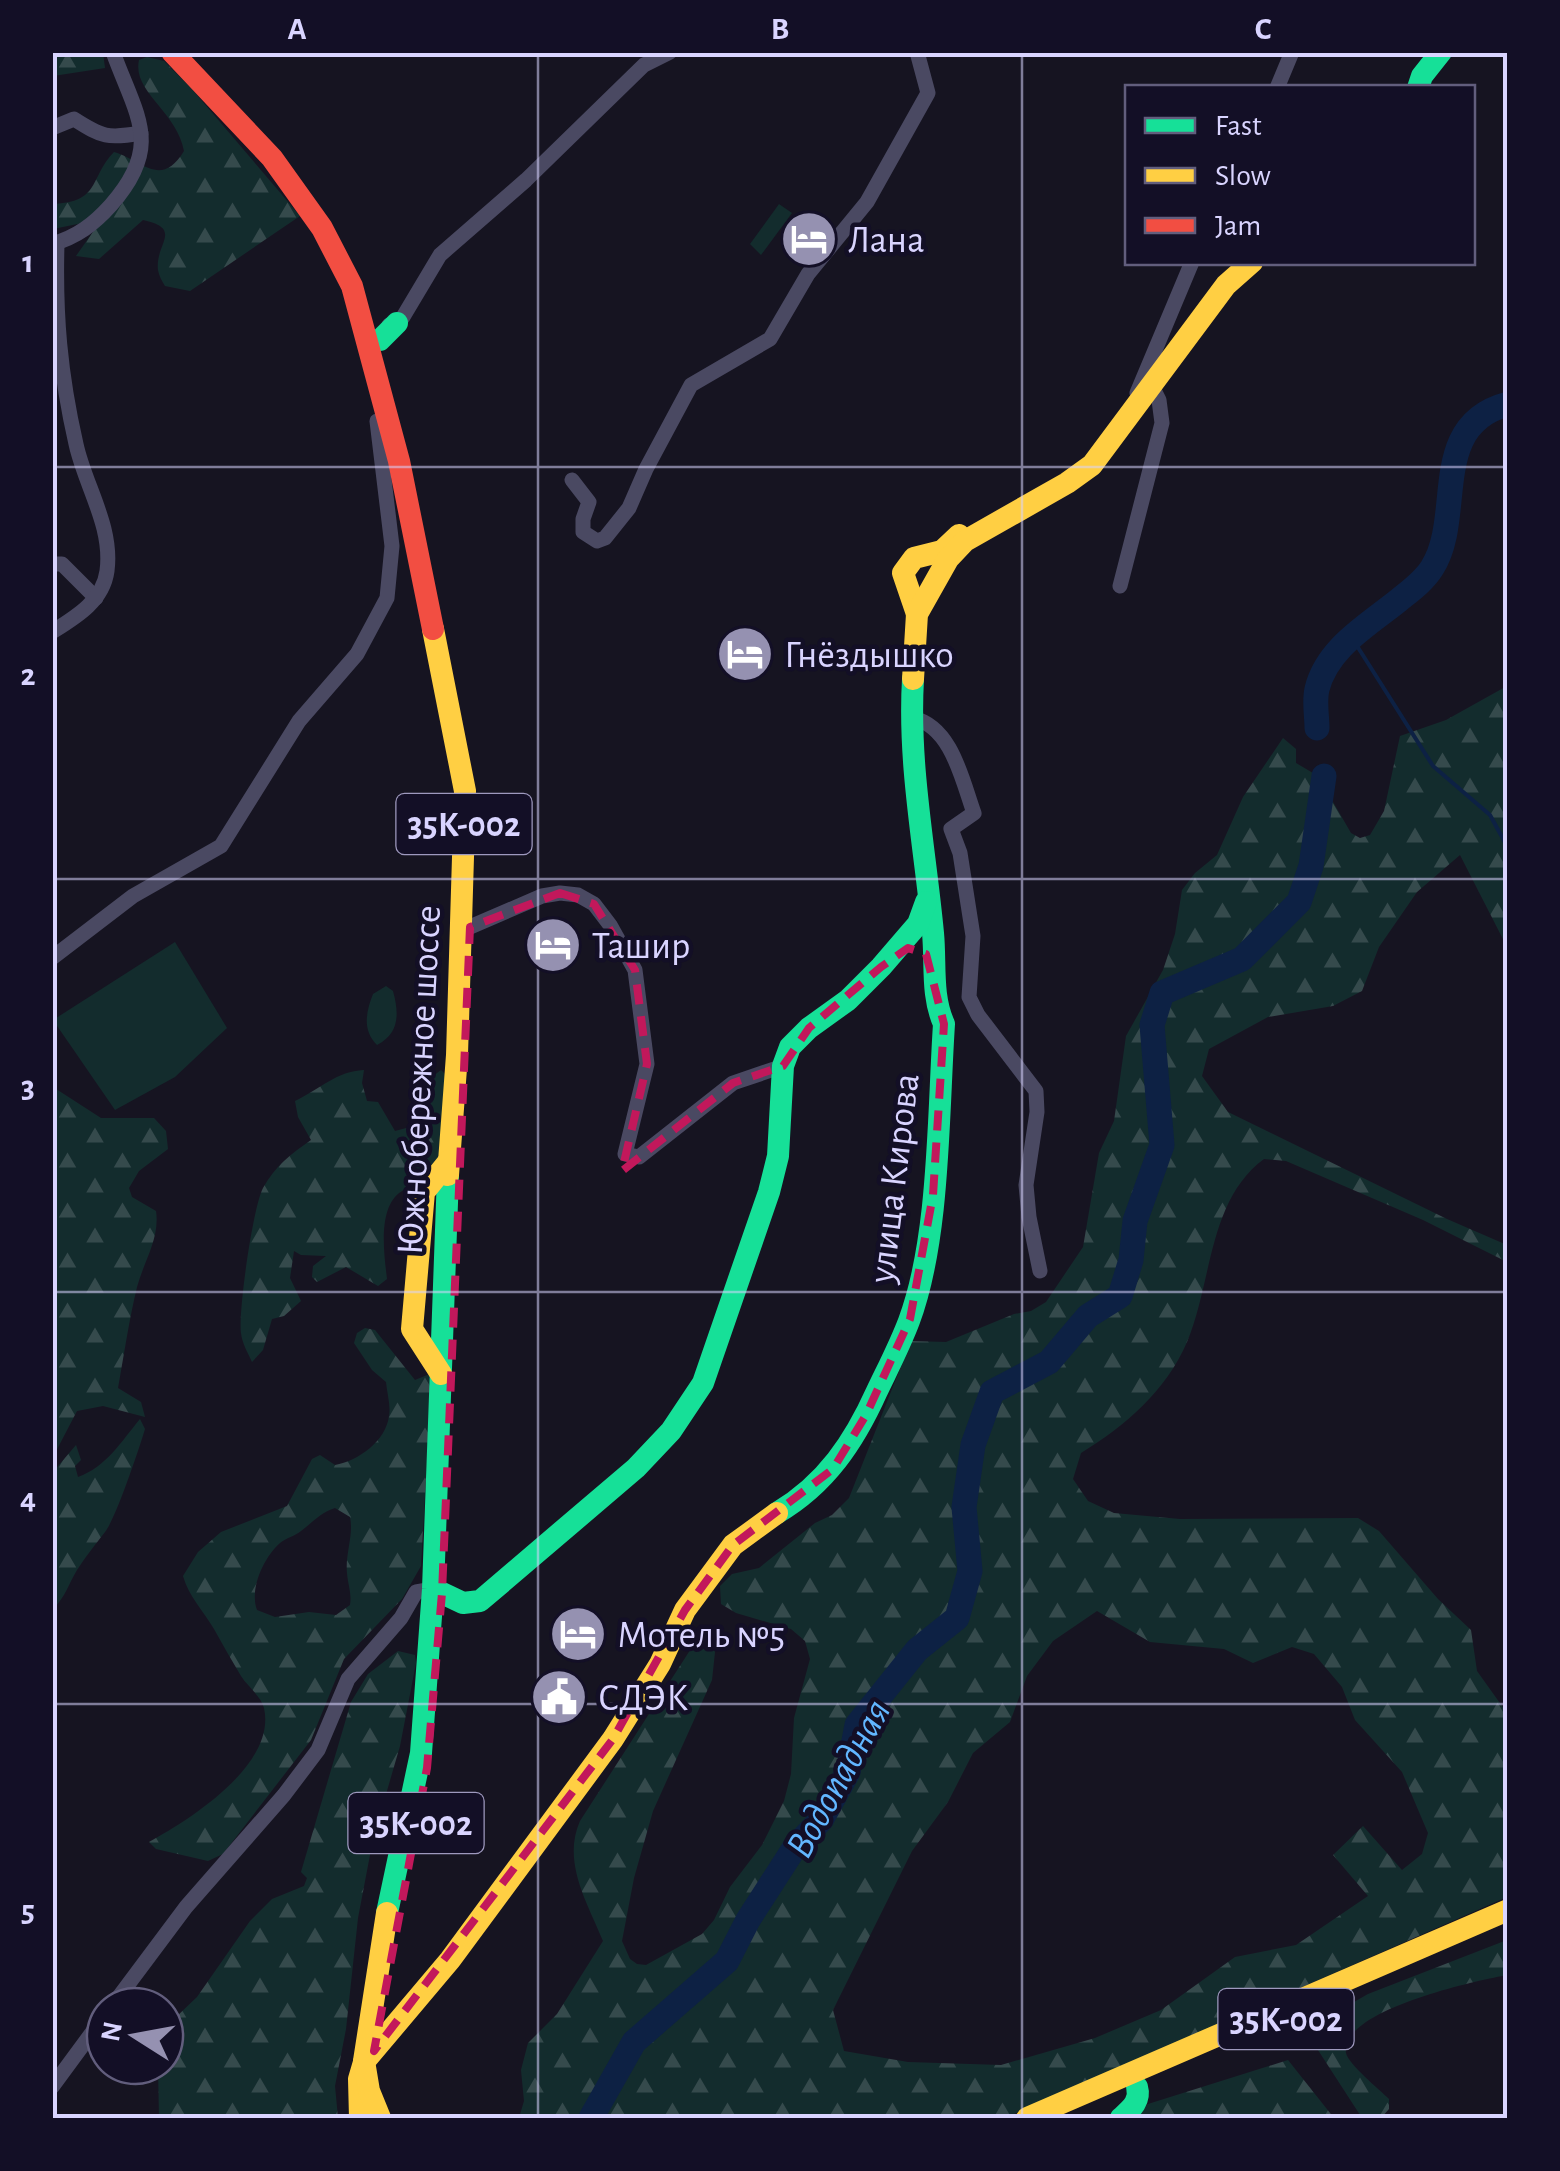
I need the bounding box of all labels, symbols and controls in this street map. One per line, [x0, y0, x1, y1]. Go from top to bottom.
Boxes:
text: A [287, 13, 307, 45]
text: B [771, 13, 789, 45]
text: C [1255, 13, 1272, 45]
legend [1125, 85, 1475, 265]
text: Fast [1215, 111, 1262, 141]
text: Slow [1215, 161, 1271, 191]
hotel icon: Лана [779, 209, 839, 269]
text: Jam [1215, 211, 1261, 241]
place label: Лана [848, 222, 925, 260]
text: 1 [22, 246, 34, 278]
hotel icon: Гнёздышко [715, 624, 775, 684]
place label: Гнёздышко [784, 637, 954, 675]
text: 2 [20, 659, 36, 691]
road number: 35К-002 [396, 794, 532, 854]
street label: Южнобережное шоссе [392, 904, 448, 1256]
hotel icon: Ташир [523, 915, 583, 975]
place label: Ташир [592, 928, 690, 966]
text: 3 [21, 1071, 35, 1103]
street label: улица Кирова [863, 1071, 927, 1286]
text: 4 [20, 1483, 36, 1515]
hotel icon: Мотель №5 [548, 1604, 608, 1664]
place label: Мотель №5 [617, 1617, 785, 1655]
public building icon: СДЭК [529, 1667, 589, 1727]
place label: СДЭК [598, 1680, 688, 1718]
water label: Водопадная [779, 1693, 898, 1865]
road number: 35К-002 [348, 1793, 484, 1853]
text: 5 [21, 1895, 35, 1927]
north arrow [85, 1986, 185, 2086]
road number: 35К-002 [1218, 1989, 1354, 2049]
text: N [97, 2019, 128, 2044]

